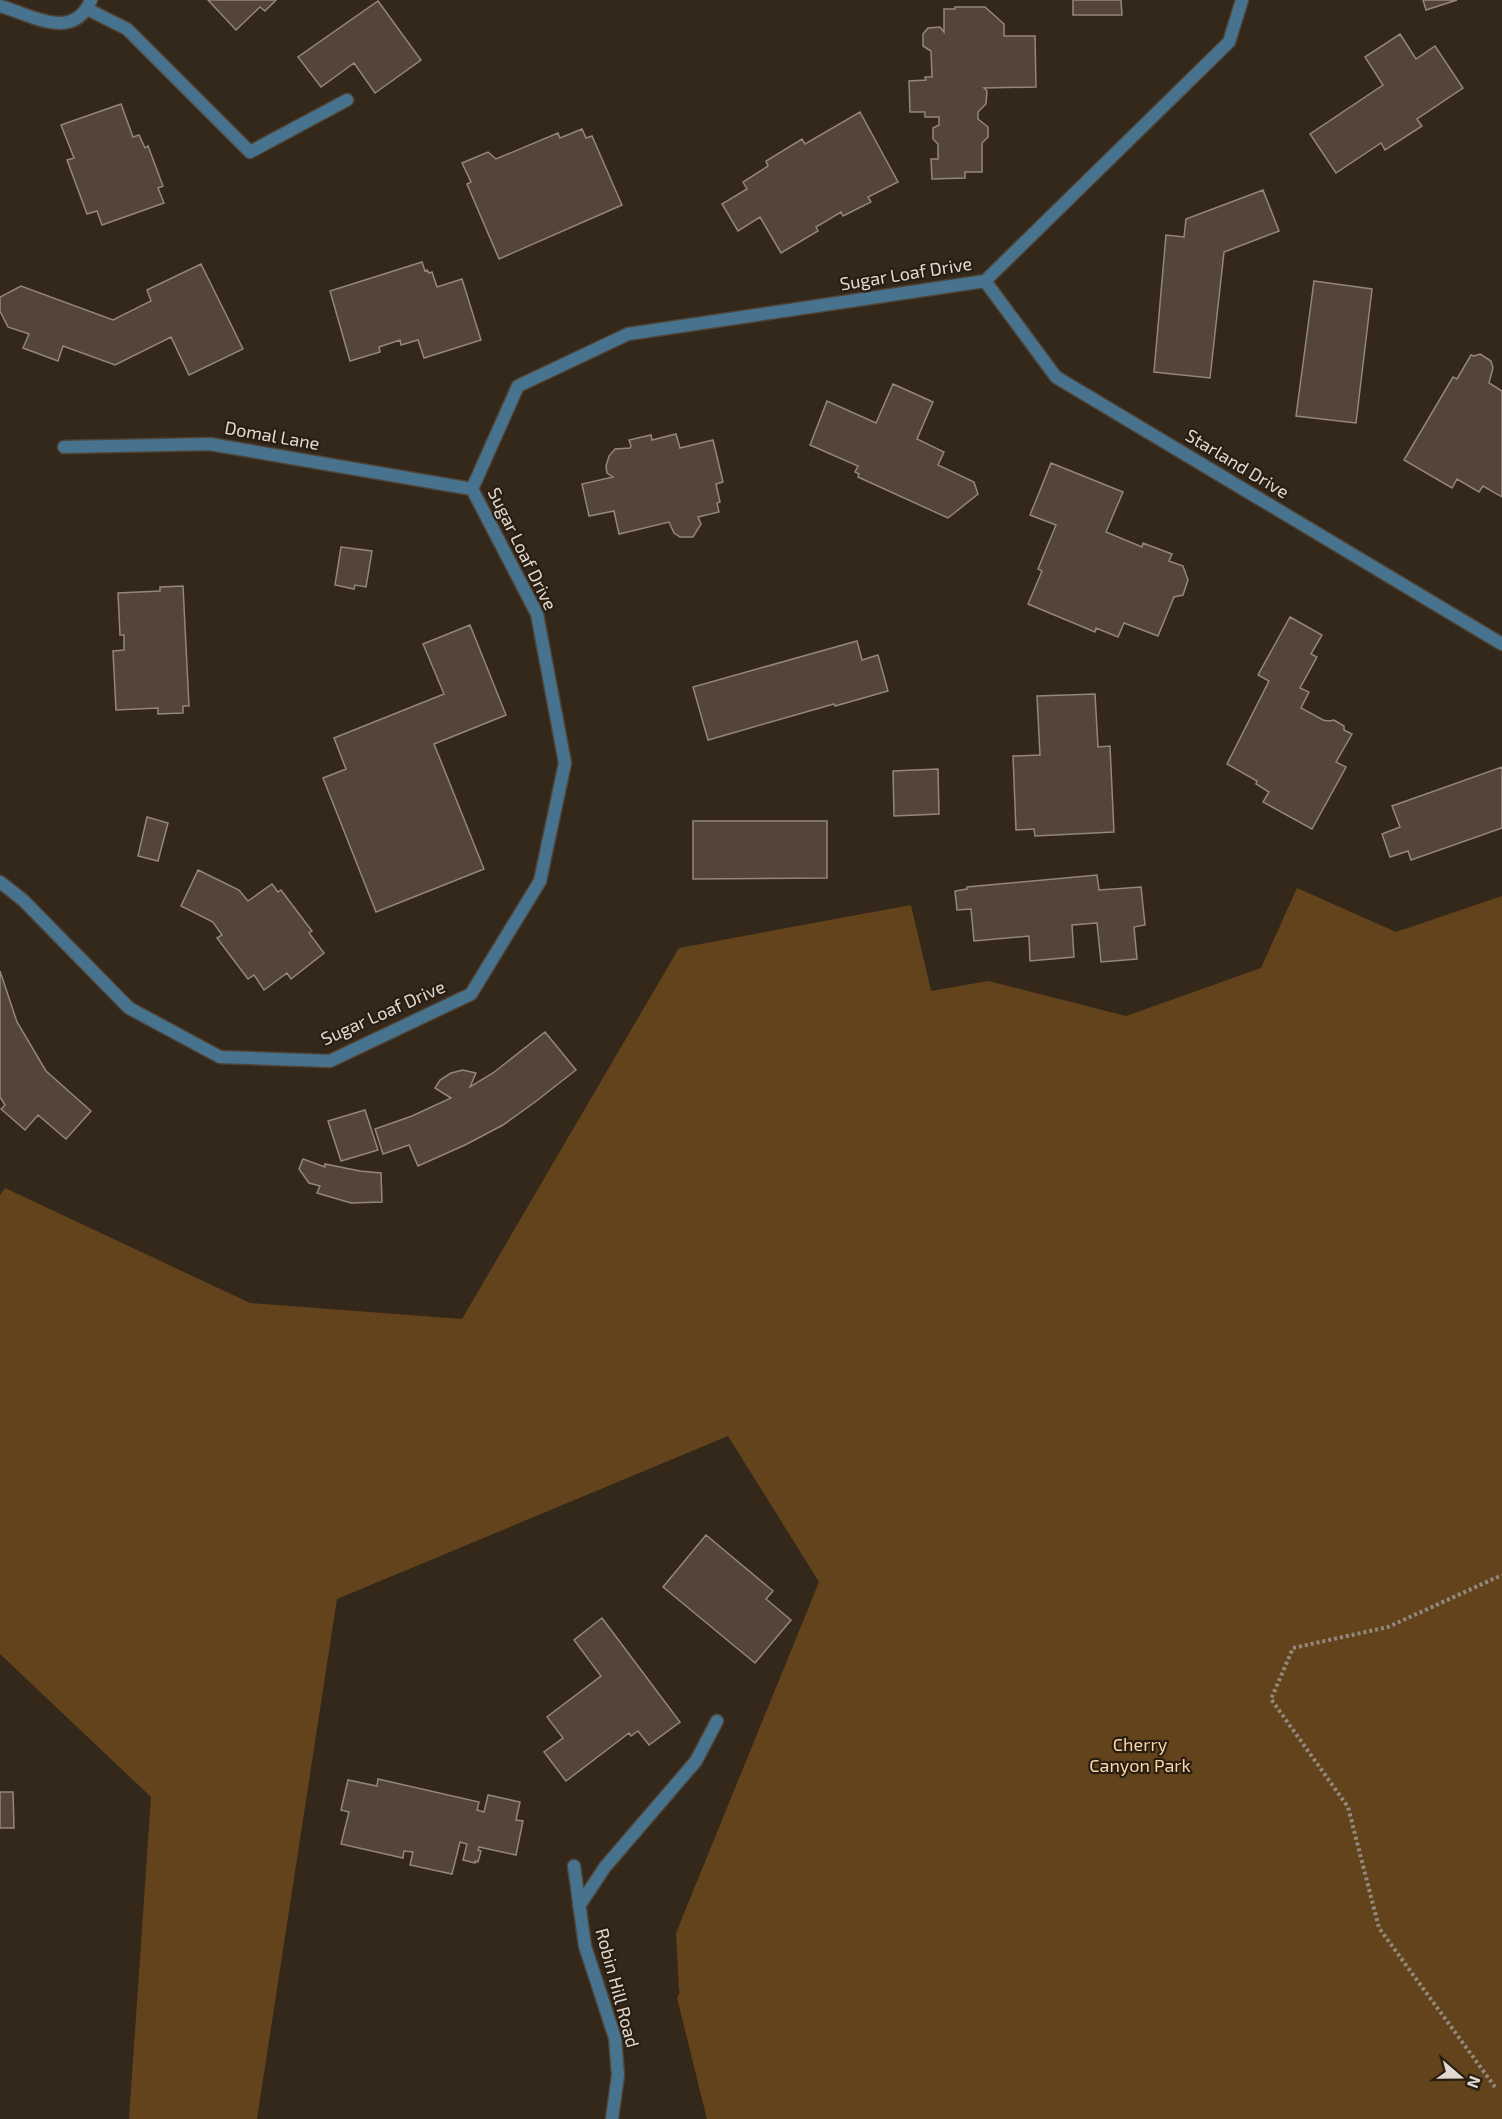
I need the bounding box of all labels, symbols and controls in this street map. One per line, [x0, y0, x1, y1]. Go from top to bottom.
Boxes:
street label: Sugar Loaf Drive [838, 252, 974, 294]
street label: Domal Lane [223, 416, 321, 454]
street label: Starland Drive [1182, 424, 1293, 503]
street label: Sugar Loaf Drive [484, 484, 562, 613]
street label: Sugar Loaf Drive [317, 975, 448, 1049]
park label: Cherry Canyon Park [1089, 1733, 1191, 1776]
street label: Robin Hill Road [591, 1926, 644, 2050]
north arrow [1430, 2047, 1490, 2107]
text: N [1464, 2074, 1485, 2091]

